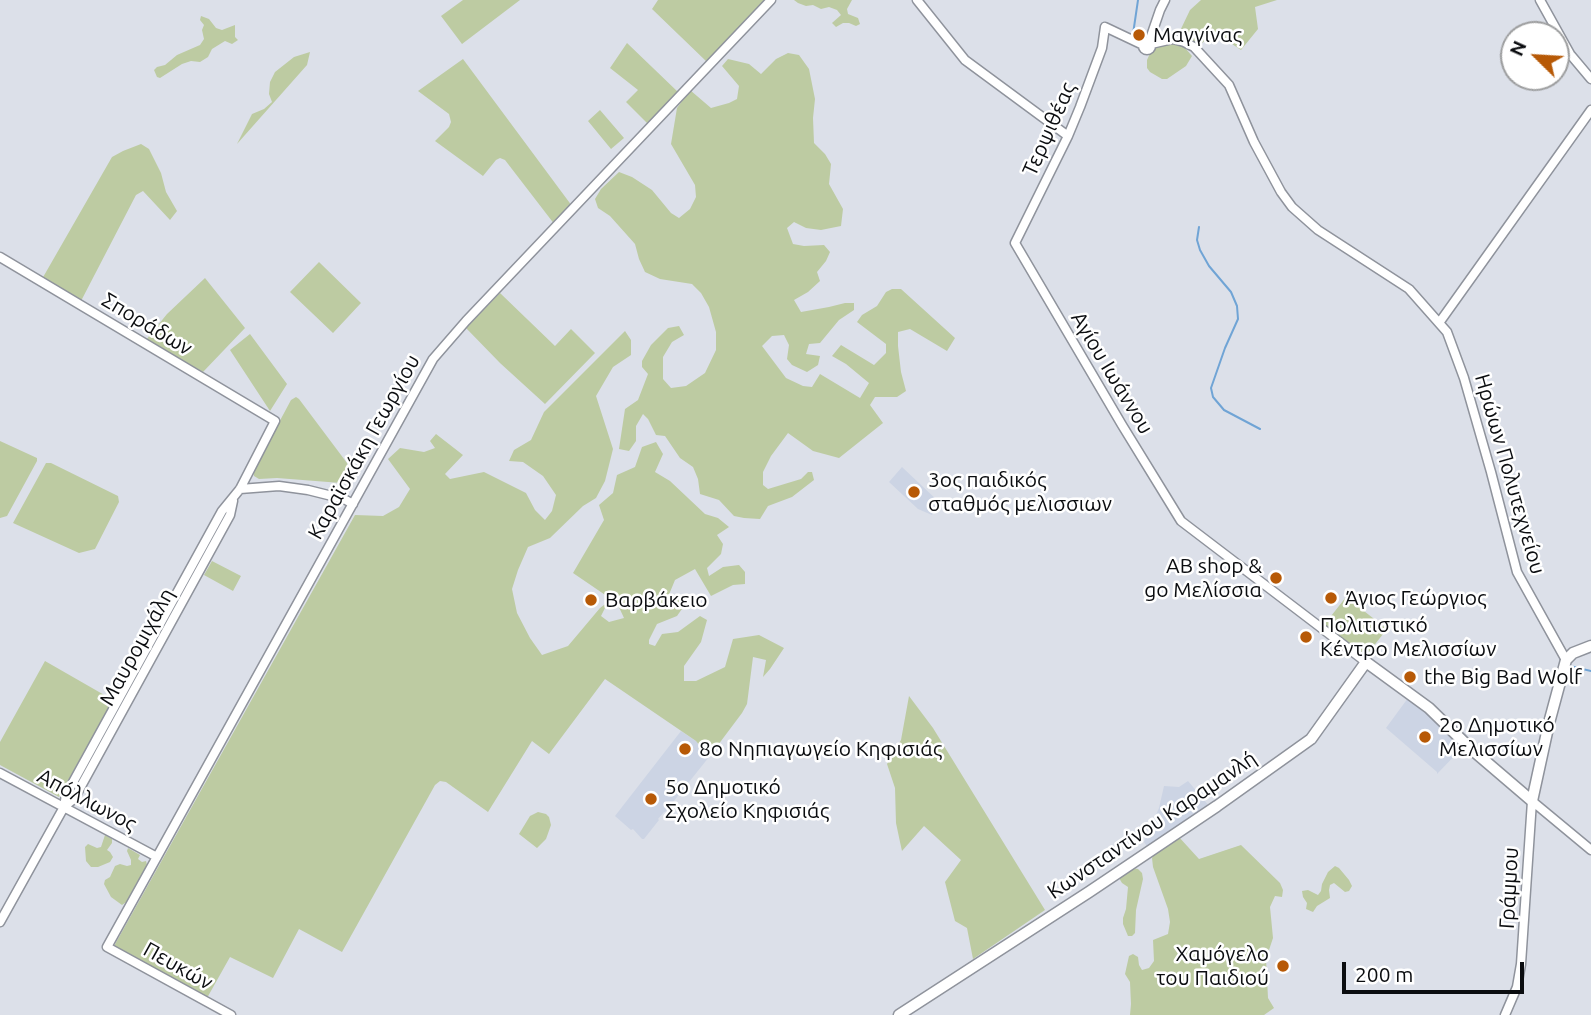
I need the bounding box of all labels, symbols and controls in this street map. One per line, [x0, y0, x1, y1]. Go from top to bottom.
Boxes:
north arrow [1500, 21, 1570, 91]
place label: Μαγγίνας [1153, 22, 1242, 48]
marker: Μαγγίνας [1131, 27, 1147, 43]
text: N [1505, 37, 1531, 59]
street label: Τερψιθέας [1017, 78, 1081, 180]
street label: Σποράδων [97, 287, 197, 361]
street label: Αγίου Ιωάννου [1066, 307, 1158, 439]
street label: Καραϊσκάκη Γεωργίου [303, 350, 425, 544]
street label: Ηρώων Πολυτεχνείου [1469, 371, 1551, 577]
place label: 3ος παιδικός σταθμός μελισσιων [928, 467, 1112, 517]
marker: 3ος παιδικός σταθμός μελισσιων [906, 484, 922, 500]
place label: AB shop & go Μελίσσια [1144, 553, 1262, 603]
marker: AB shop & go Μελίσσια [1268, 570, 1284, 586]
street label: Μαυρομιχάλη [94, 584, 180, 710]
place label: Άγιος Γεώργιος [1345, 585, 1487, 611]
place label: Βαρβάκειο [605, 587, 708, 613]
marker: Άγιος Γεώργιος [1323, 590, 1339, 606]
marker: Βαρβάκειο [583, 592, 599, 608]
place label: Πολιτιστικό Κέντρο Μελισσίων [1320, 612, 1496, 662]
marker: Πολιτιστικό Κέντρο Μελισσίων [1298, 629, 1314, 645]
place label: the Big Bad Wolf [1424, 664, 1582, 690]
marker: the Big Bad Wolf [1402, 669, 1418, 685]
place label: 2ο Δημοτικό Μελισσίων [1439, 712, 1555, 762]
marker: 2ο Δημοτικό Μελισσίων [1417, 729, 1433, 745]
place label: 8ο Νηπιαγωγείο Κηφισιάς [699, 736, 942, 762]
marker: 8ο Νηπιαγωγείο Κηφισιάς [677, 741, 693, 757]
street label: Κωνσταντίνου Καραμανλή [1043, 746, 1261, 904]
street label: Απόλλωνος [33, 763, 141, 837]
place label: 5ο Δημοτικό Σχολείο Κηφισιάς [665, 774, 829, 824]
marker: 5ο Δημοτικό Σχολείο Κηφισιάς [643, 791, 659, 807]
street label: Γράμμου [1494, 847, 1524, 929]
street label: Πευκών [139, 937, 217, 995]
place label: Χαμόγελο του Παιδιού [1156, 941, 1269, 991]
scale bar [1346, 948, 1528, 992]
marker: Χαμόγελο του Παιδιού [1275, 958, 1291, 974]
text: 200 m [1355, 962, 1413, 986]

